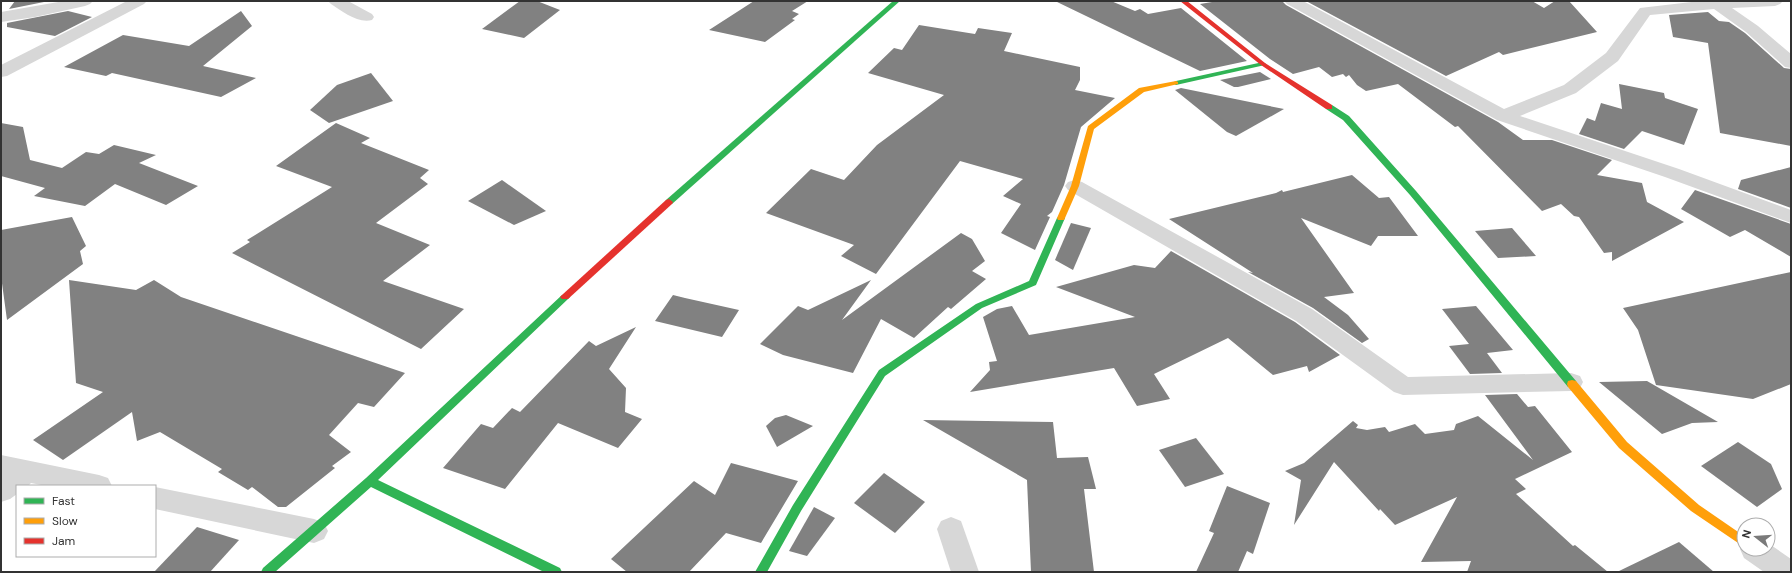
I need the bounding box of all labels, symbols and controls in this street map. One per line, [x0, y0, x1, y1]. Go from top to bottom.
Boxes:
legend [16, 485, 156, 557]
text: Fast [52, 493, 75, 509]
text: Slow [52, 513, 78, 529]
north arrow [1736, 517, 1776, 557]
text: N [1739, 528, 1754, 540]
text: Jam [52, 533, 75, 549]

